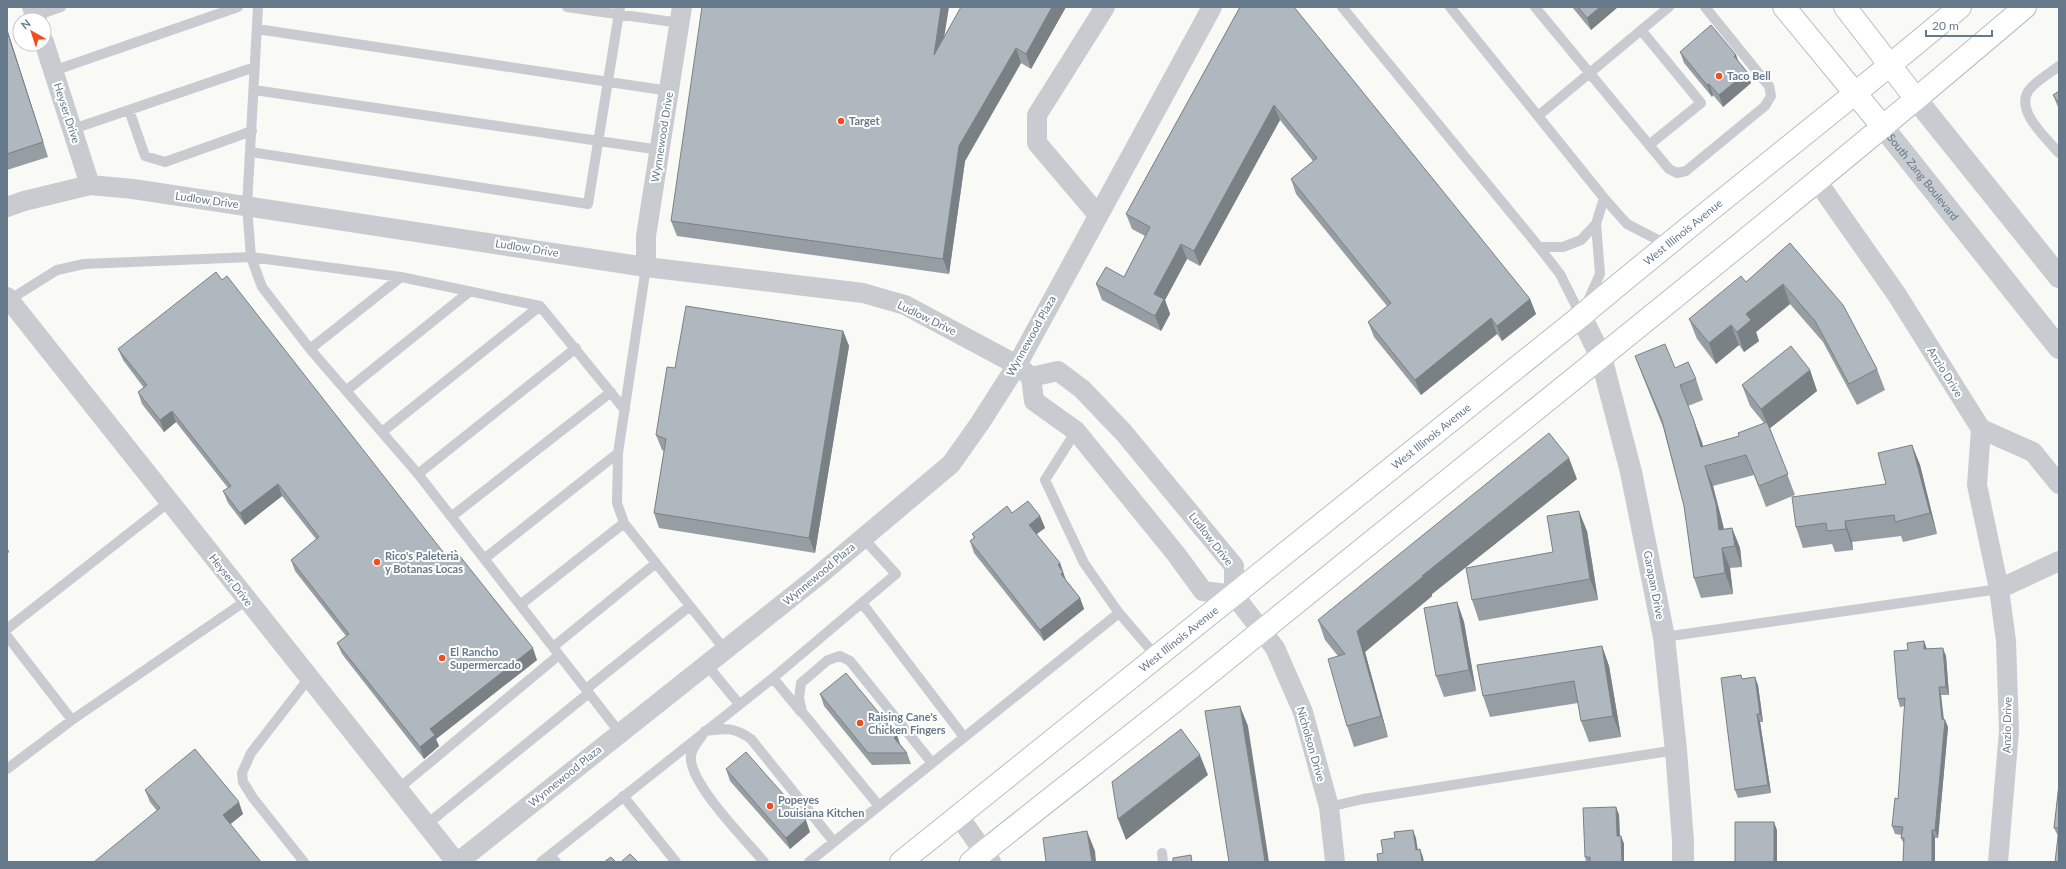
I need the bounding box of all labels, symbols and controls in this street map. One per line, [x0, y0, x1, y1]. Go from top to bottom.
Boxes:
north arrow [12, 12, 52, 52]
scale bar [1926, 12, 1992, 38]
text: N [18, 16, 33, 32]
text: 20 m [1932, 18, 1959, 33]
place label: Taco Bell [1727, 69, 1771, 82]
marker: Taco Bell [1714, 71, 1724, 81]
street label: Heyser Drive [52, 81, 83, 145]
street label: Wynnewood Drive [648, 91, 675, 183]
place label: Target [849, 114, 881, 127]
marker: Target [836, 116, 846, 126]
street label: South Zang Boulevard [1885, 131, 1962, 223]
street label: Ludlow Drive [175, 189, 240, 210]
street label: West Illinois Avenue [1641, 196, 1725, 268]
street label: Ludlow Drive [495, 236, 560, 259]
street label: Wynnewood Plaza [1003, 293, 1058, 378]
street label: Ludlow Drive [896, 298, 959, 337]
street label: Anzio Drive [1925, 344, 1966, 399]
street label: West Illinois Avenue [1389, 400, 1473, 472]
street label: Ludlow Drive [1187, 510, 1236, 568]
street label: Wynnewood Plaza [780, 540, 857, 608]
place label: Rico's Paleteria y Botanas Locas [385, 549, 463, 575]
street label: Garapan Drive [1641, 549, 1668, 621]
street label: Heyser Drive [207, 551, 256, 609]
marker: Rico's Paleteria y Botanas Locas [372, 557, 382, 567]
street label: West Illinois Avenue [1136, 603, 1221, 674]
place label: El Rancho Supermercado [450, 645, 521, 671]
marker: El Rancho Supermercado [437, 653, 447, 663]
street label: Anzio Drive [2000, 696, 2013, 753]
street label: Nicholson Drive [1295, 705, 1328, 783]
place label: Raising Cane's Chicken Fingers [868, 710, 946, 736]
marker: Raising Cane's Chicken Fingers [855, 718, 865, 728]
street label: Wynnewood Plaza [526, 742, 604, 809]
place label: Popeyes Louisiana Kitchen [778, 793, 864, 819]
marker: Popeyes Louisiana Kitchen [765, 801, 775, 811]

